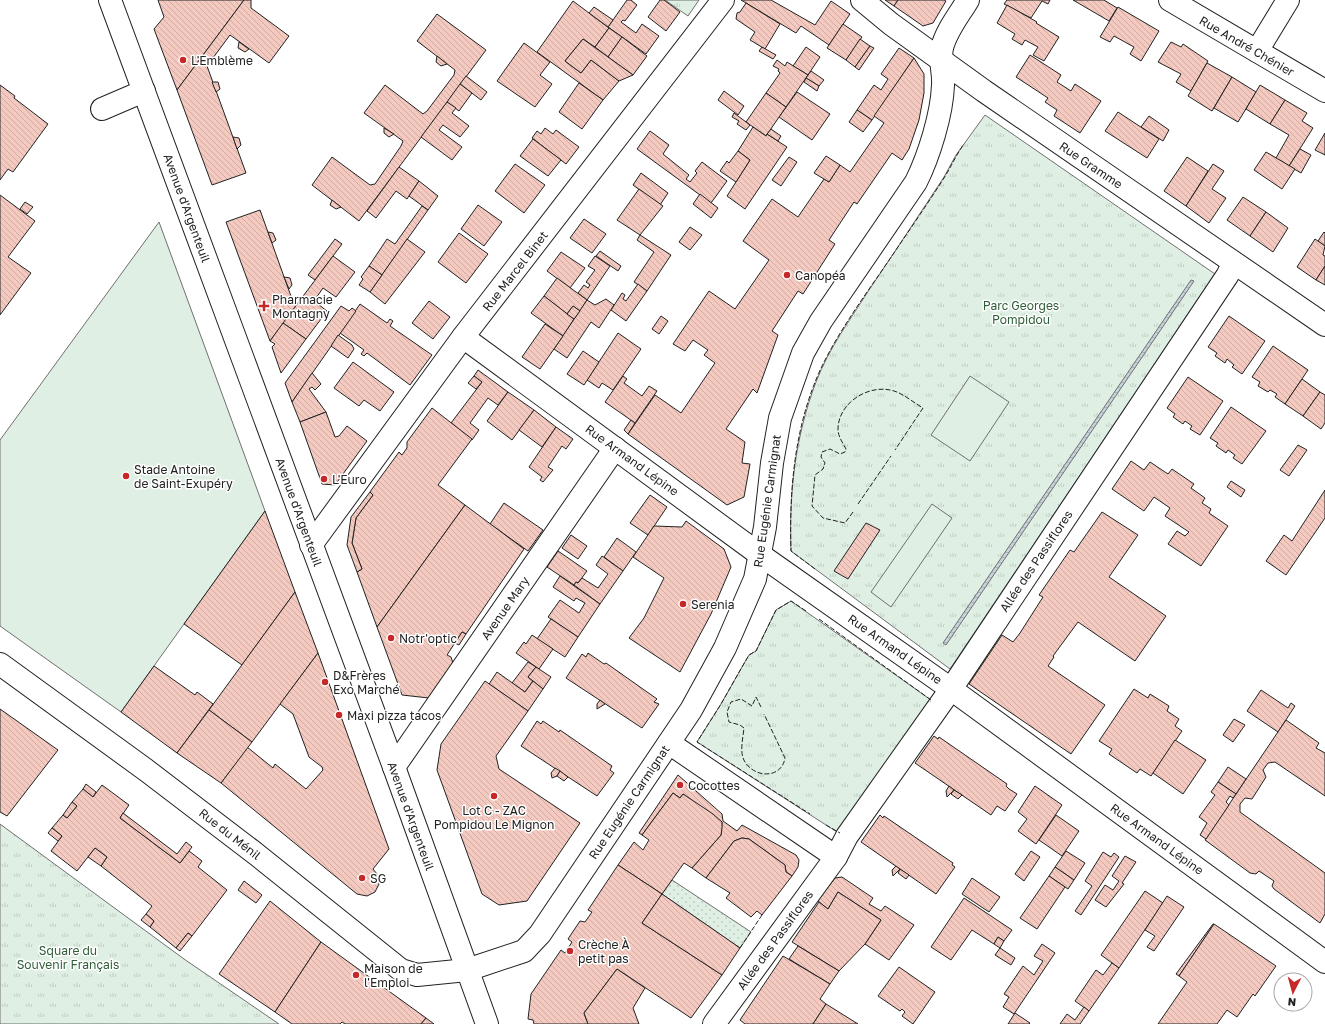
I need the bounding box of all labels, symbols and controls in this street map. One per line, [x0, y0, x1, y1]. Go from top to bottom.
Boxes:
street label: Rue André Chénier [1197, 13, 1297, 79]
place label: L'Emblème [191, 53, 253, 68]
marker: L'Emblème [178, 55, 188, 65]
street label: Rue Gramme [1056, 138, 1126, 192]
street label: Avenue d'Argenteuil [160, 152, 214, 265]
street label: Rue Marcel Binet [479, 228, 551, 314]
place label: Canopéa [795, 268, 846, 283]
marker: Canopéa [782, 270, 792, 280]
place label: Pharmacie Montagny [272, 292, 333, 321]
park label: Parc Georges Pompidou [983, 298, 1059, 327]
marker: Pharmacie Montagny [259, 301, 269, 311]
street label: Rue Armand Lépine [582, 421, 682, 499]
street label: Rue Eugénie Carmignat [750, 433, 784, 569]
street label: Avenue d'Argenteuil [272, 456, 326, 569]
place label: Stade Antoine de Saint-Exupéry [134, 462, 233, 491]
marker: Stade Antoine de Saint-Exupéry [121, 471, 131, 481]
place label: L'Euro [332, 472, 367, 487]
marker: L'Euro [319, 474, 329, 484]
street label: Allée des Passiflores [996, 507, 1076, 615]
street label: Avenue Mary [478, 573, 533, 643]
place label: Serenia [691, 597, 735, 612]
marker: Serenia [678, 599, 688, 609]
street label: Rue Armand Lépine [845, 611, 945, 687]
place label: Notr'optic [399, 631, 457, 646]
marker: Notr'optic [386, 633, 396, 643]
place label: D&Frères Exo Marché [333, 668, 399, 697]
marker: D&Frères Exo Marché [320, 677, 330, 687]
place label: Maxi pizza tacos [347, 708, 441, 723]
marker: Maxi pizza tacos [334, 710, 344, 720]
street label: Rue Eugénie Carmignat [585, 742, 673, 862]
street label: Avenue d'Argenteuil [384, 760, 438, 873]
place label: Cocottes [688, 778, 740, 793]
marker: Cocottes [675, 780, 685, 790]
marker: Lot C - ZAC Pompidou Le Mignon [489, 791, 499, 801]
street label: Rue Armand Lépine [1107, 800, 1207, 878]
place label: Lot C - ZAC Pompidou Le Mignon [434, 803, 554, 832]
street label: Rue du Ménil [196, 805, 264, 863]
place label: SG [370, 871, 386, 886]
marker: SG [357, 873, 367, 883]
street label: Allée des Passiflores [734, 887, 816, 993]
place label: Crèche À petit pas [578, 937, 630, 966]
park label: Square du Souvenir Français [17, 943, 119, 972]
marker: Crèche À petit pas [565, 946, 575, 956]
place label: Maison de l'Emploi [364, 961, 423, 990]
marker: Maison de l'Emploi [351, 970, 361, 980]
north arrow [1273, 972, 1313, 1012]
text: N [1287, 996, 1297, 1009]

